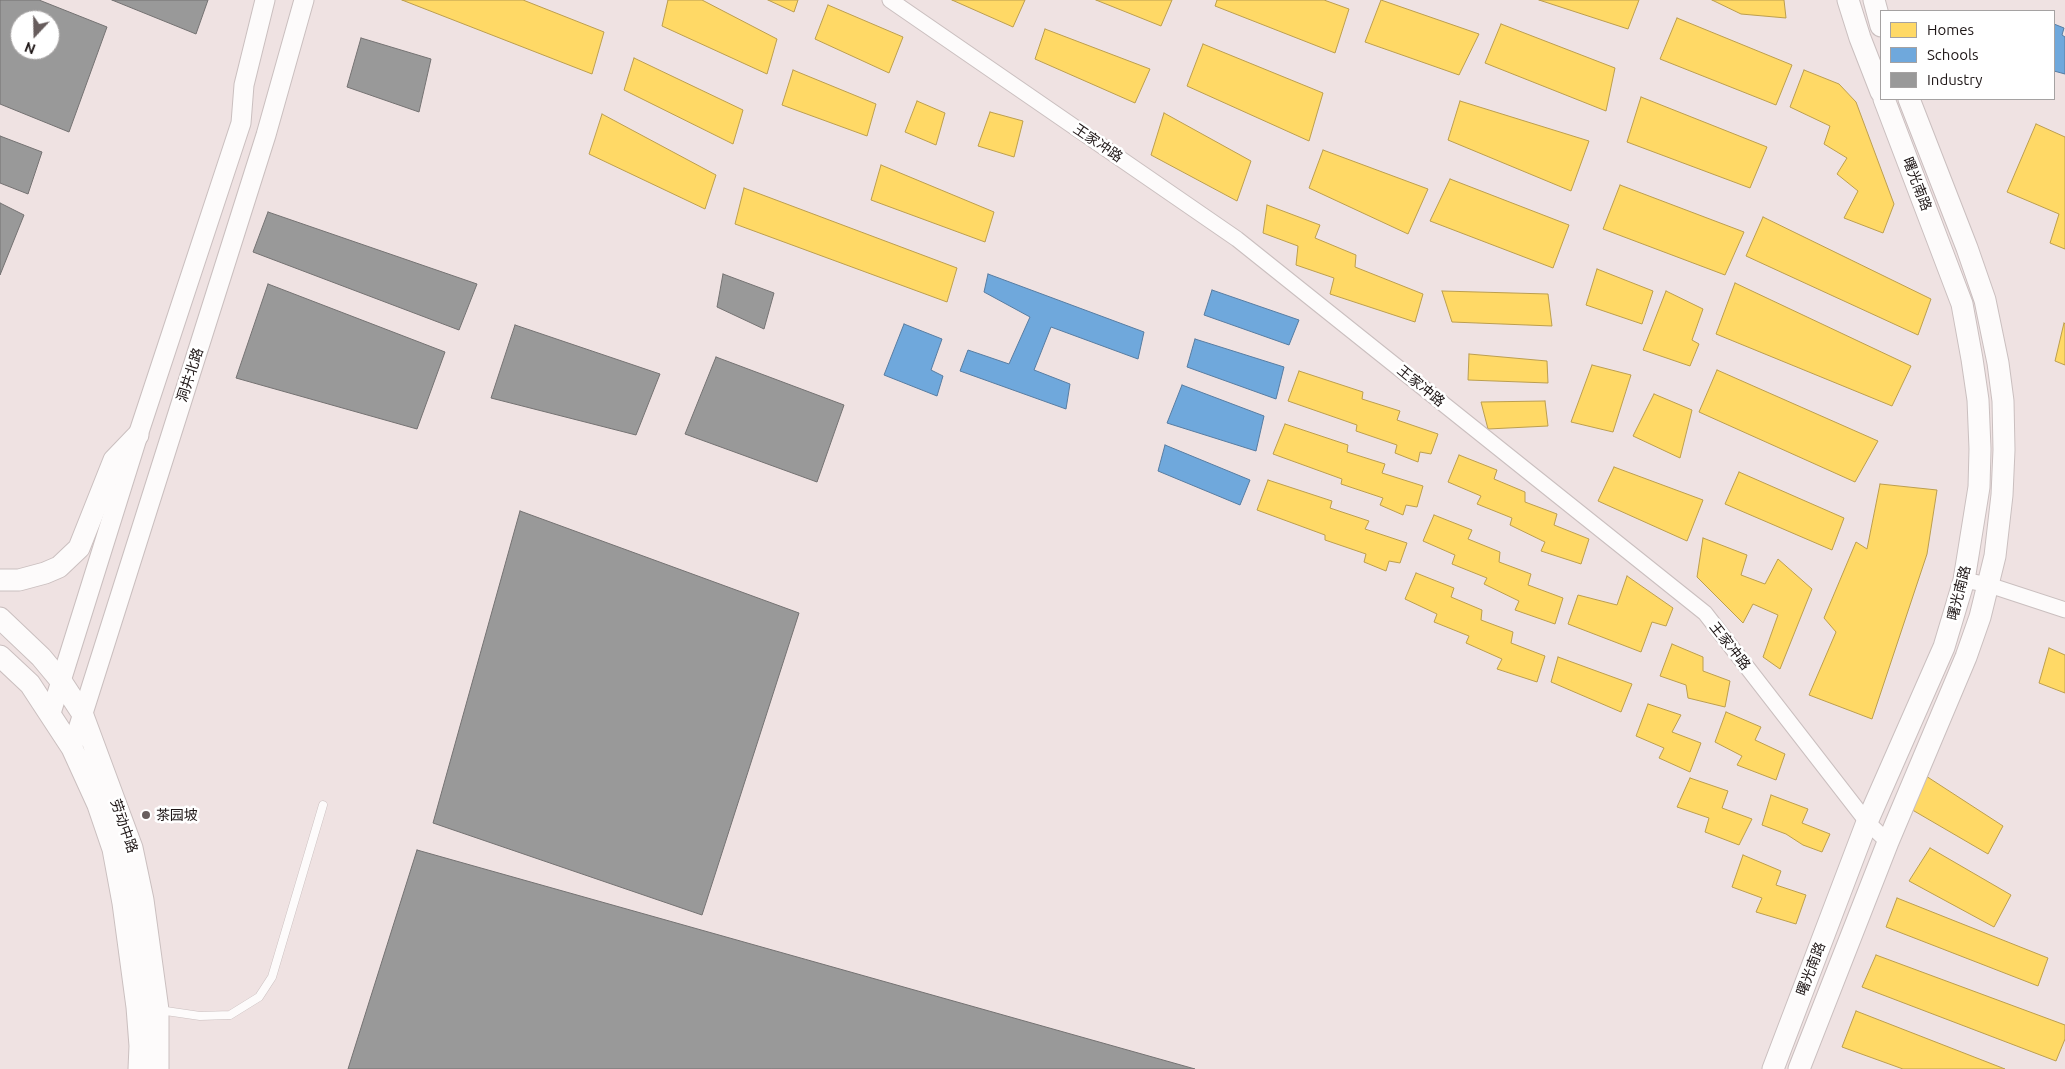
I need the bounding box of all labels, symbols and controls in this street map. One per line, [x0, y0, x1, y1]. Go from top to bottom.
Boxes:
north arrow [10, 10, 60, 60]
legend [1880, 10, 2055, 100]
text: Homes [1927, 21, 1974, 38]
text: N [22, 39, 38, 57]
text: Schools [1927, 46, 1978, 63]
text: Industry [1927, 71, 1982, 88]
street label: 王家冲路 [1070, 120, 1126, 166]
street label: 曙光南路 [1899, 155, 1935, 213]
street label: 洞井北路 [173, 346, 207, 404]
street label: 王家冲路 [1394, 362, 1448, 410]
street label: 曙光南路 [1944, 564, 1974, 622]
street label: 王家冲路 [1706, 619, 1754, 673]
street label: 劳动中路 [107, 797, 141, 855]
place label: 茶园坡 [156, 807, 198, 823]
marker: 茶园坡 [140, 809, 152, 821]
street label: 曙光南路 [1793, 940, 1829, 998]

